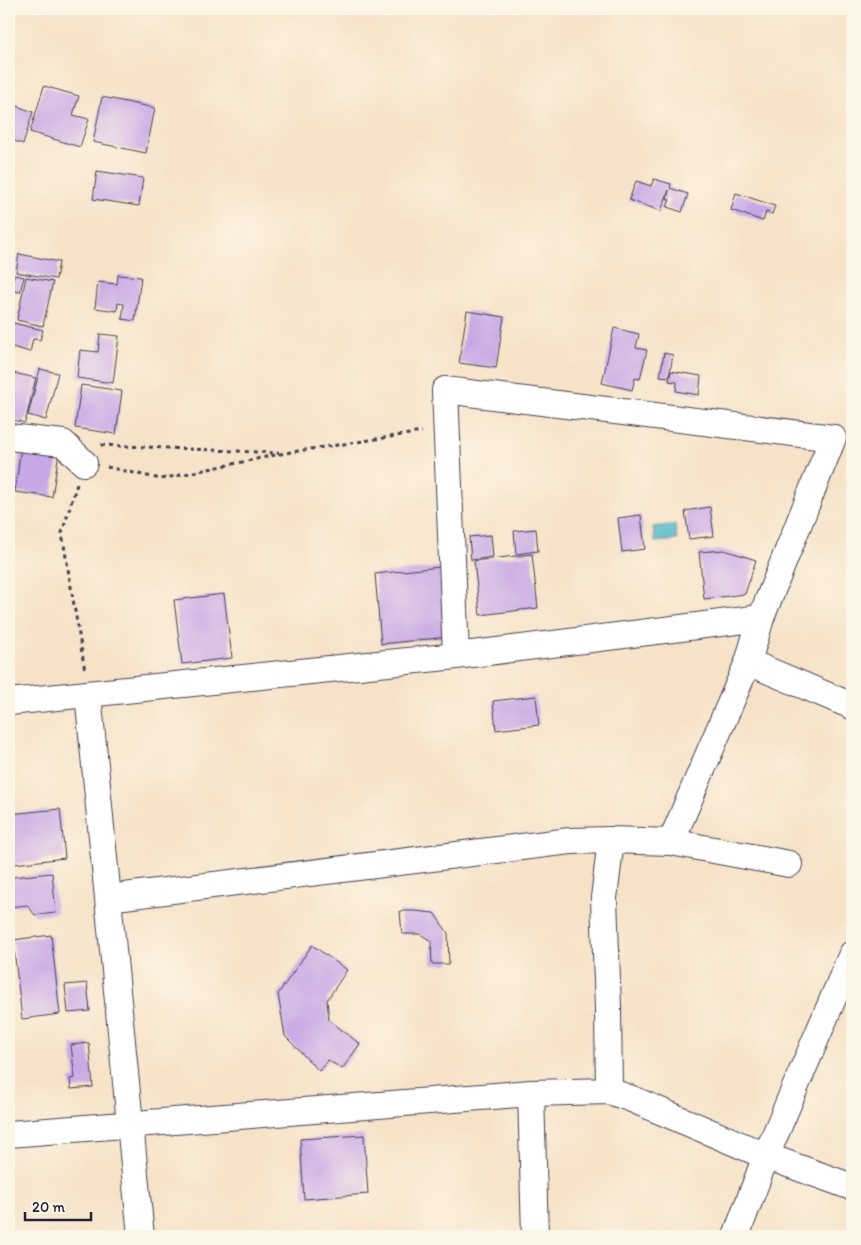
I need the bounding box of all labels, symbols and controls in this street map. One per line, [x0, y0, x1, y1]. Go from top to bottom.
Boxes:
scale bar [25, 1190, 91, 1222]
text: 20 m [32, 1198, 66, 1216]

